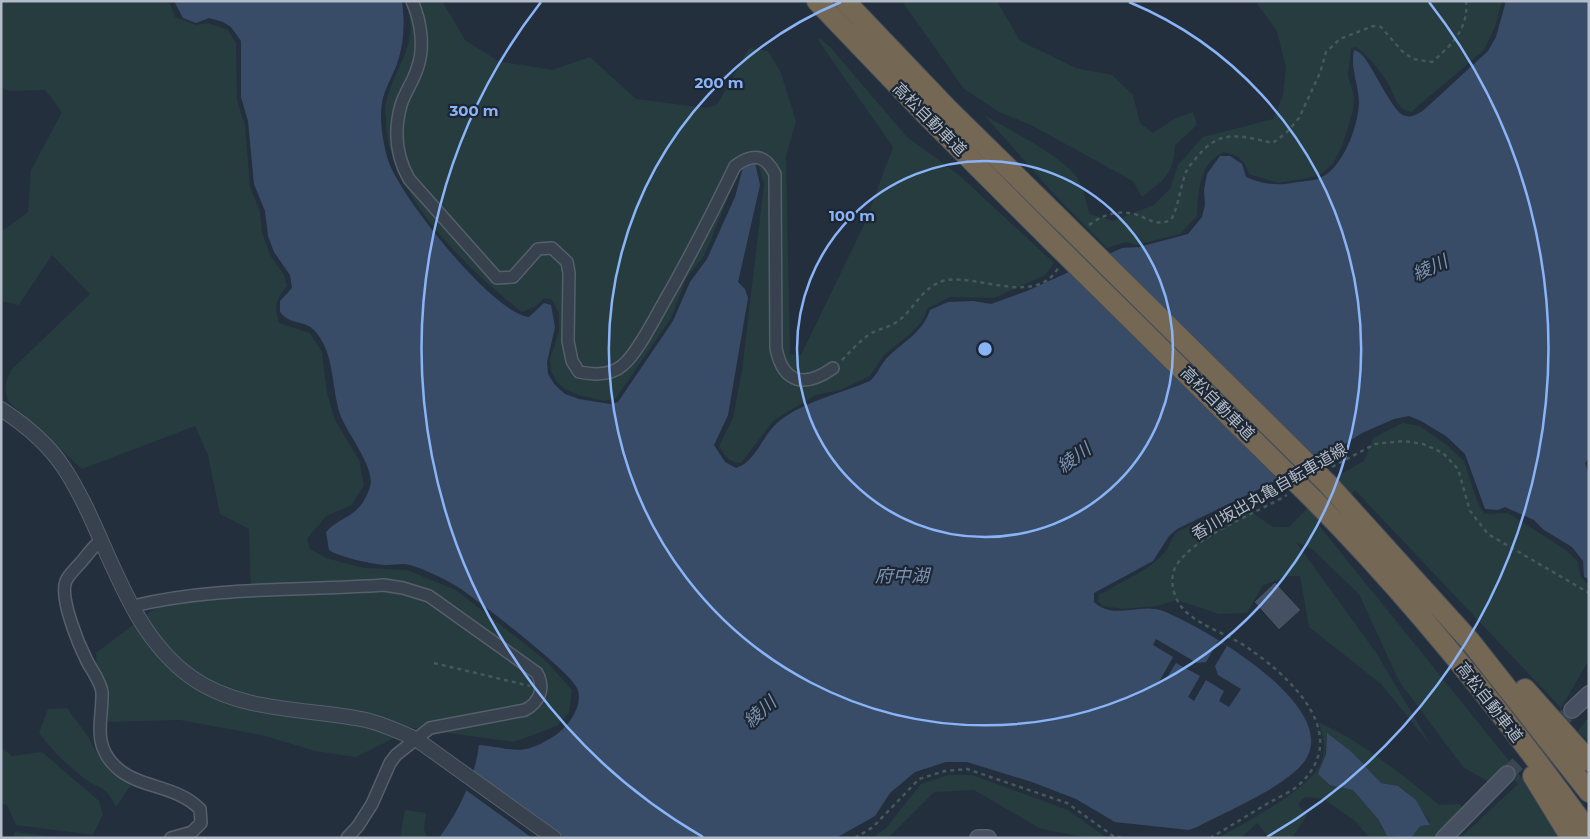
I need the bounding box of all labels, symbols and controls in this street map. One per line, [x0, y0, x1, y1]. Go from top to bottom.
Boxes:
text: 200 m [694, 73, 744, 92]
street label: 高松自動車道 [889, 79, 970, 160]
text: 300 m [448, 101, 499, 120]
text: 100 m [829, 206, 875, 225]
water label: 綾川 [1409, 250, 1453, 286]
centre of rings [976, 340, 994, 358]
street label: 高松自動車道 [1177, 363, 1258, 444]
water label: 綾川 [1053, 437, 1097, 477]
street label: 香川坂出丸亀自転車道線 [1188, 439, 1350, 544]
water label: 府中湖 [875, 565, 932, 587]
street label: 高松自動車道 [1453, 659, 1527, 746]
water label: 綾川 [739, 690, 782, 732]

